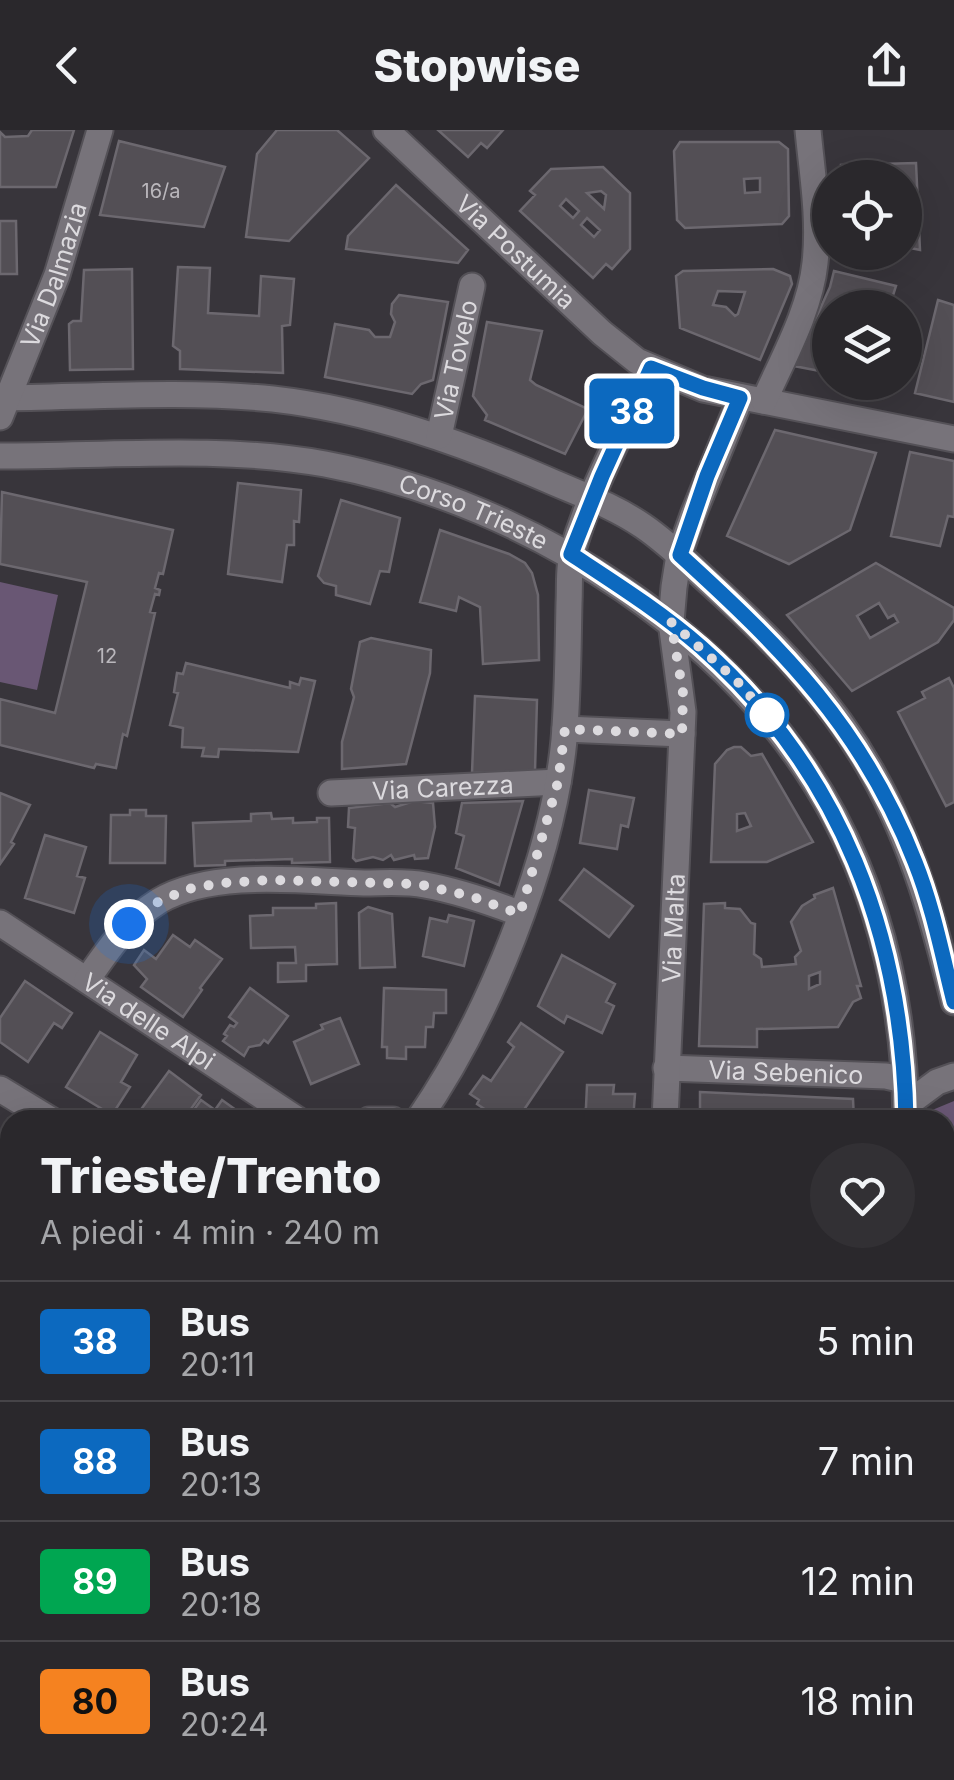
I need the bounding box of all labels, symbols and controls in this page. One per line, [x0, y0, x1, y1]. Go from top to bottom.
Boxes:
icon: back [40, 38, 95, 93]
text: Stopwise [374, 38, 580, 93]
icon: share [859, 38, 914, 93]
map controls [812, 160, 922, 400]
button: locate [812, 160, 922, 270]
house number: 16/a [142, 179, 180, 203]
street label: Via Postumia [450, 188, 582, 315]
street label: Via Dalmazia [14, 199, 93, 352]
button: layers [812, 290, 922, 400]
street label: Via Tovelo [428, 297, 484, 423]
line badge: 38 [587, 378, 677, 444]
text: 38 [609, 390, 655, 432]
street label: Corso Trieste [395, 468, 553, 556]
house number: 12 [97, 644, 117, 668]
unlabelled marker [746, 694, 788, 736]
street label: Via Carezza [371, 769, 514, 806]
street label: Via Malta [656, 873, 691, 984]
your location [104, 899, 154, 949]
street label: Via delle Alpi [77, 967, 220, 1076]
street label: Via Sebenico [708, 1055, 864, 1090]
button: heart [810, 1143, 915, 1248]
text: Trieste/Trento [40, 1146, 381, 1205]
text: A piedi · 4 min · 240 m [40, 1213, 380, 1252]
text: Bus [180, 1299, 250, 1345]
text: 5 min [816, 1318, 915, 1364]
text: 38 [72, 1320, 118, 1362]
text: 20:11 [180, 1345, 255, 1384]
text: Bus [180, 1419, 250, 1465]
text: 7 min [818, 1438, 915, 1484]
text: 88 [72, 1440, 118, 1482]
text: 20:13 [180, 1465, 262, 1504]
text: Bus [180, 1539, 250, 1585]
text: 12 min [801, 1558, 915, 1604]
text: 89 [72, 1560, 118, 1602]
text: 20:18 [180, 1585, 262, 1624]
text: Bus [180, 1659, 250, 1705]
text: 18 min [800, 1678, 915, 1724]
text: 80 [72, 1680, 118, 1722]
text: 20:24 [180, 1705, 269, 1744]

